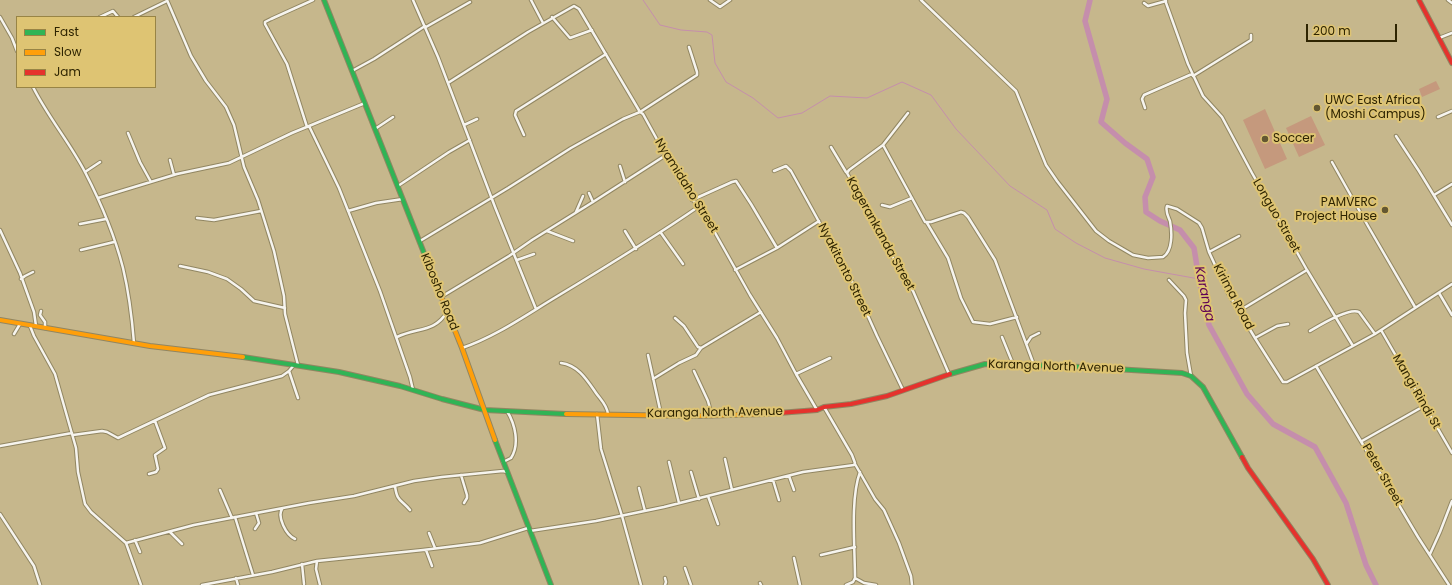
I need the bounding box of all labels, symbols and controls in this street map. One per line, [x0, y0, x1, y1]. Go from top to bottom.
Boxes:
legend [16, 16, 156, 88]
scale bar [1308, 16, 1399, 42]
text: 200 m [1313, 22, 1351, 39]
text: Fast [54, 23, 79, 40]
text: Slow [54, 43, 82, 60]
text: Jam [54, 63, 81, 80]
place label: UWC East Africa (Moshi Campus) [1325, 94, 1426, 122]
marker: UWC East Africa (Moshi Campus) [1312, 103, 1322, 113]
place label: Soccer [1273, 132, 1314, 146]
marker: Soccer [1260, 134, 1270, 144]
street label: Nyamidaho Street [651, 136, 721, 236]
street label: Kagerankanda Street [843, 175, 917, 293]
street label: Longuo Street [1249, 177, 1303, 255]
place label: PAMVERC Project House [1295, 196, 1377, 224]
marker: PAMVERC Project House [1380, 205, 1390, 215]
street label: Nyakitonto Street [814, 221, 874, 319]
street label: Kibosho Road [417, 251, 461, 333]
street label: Kirima Road [1210, 262, 1256, 332]
water label: Karanga [1191, 265, 1217, 323]
street label: Mangi Rindi St [1389, 352, 1443, 432]
street label: Karanga North Avenue [988, 357, 1124, 377]
street label: Karanga North Avenue [647, 405, 783, 421]
street label: Peter Street [1359, 442, 1405, 508]

